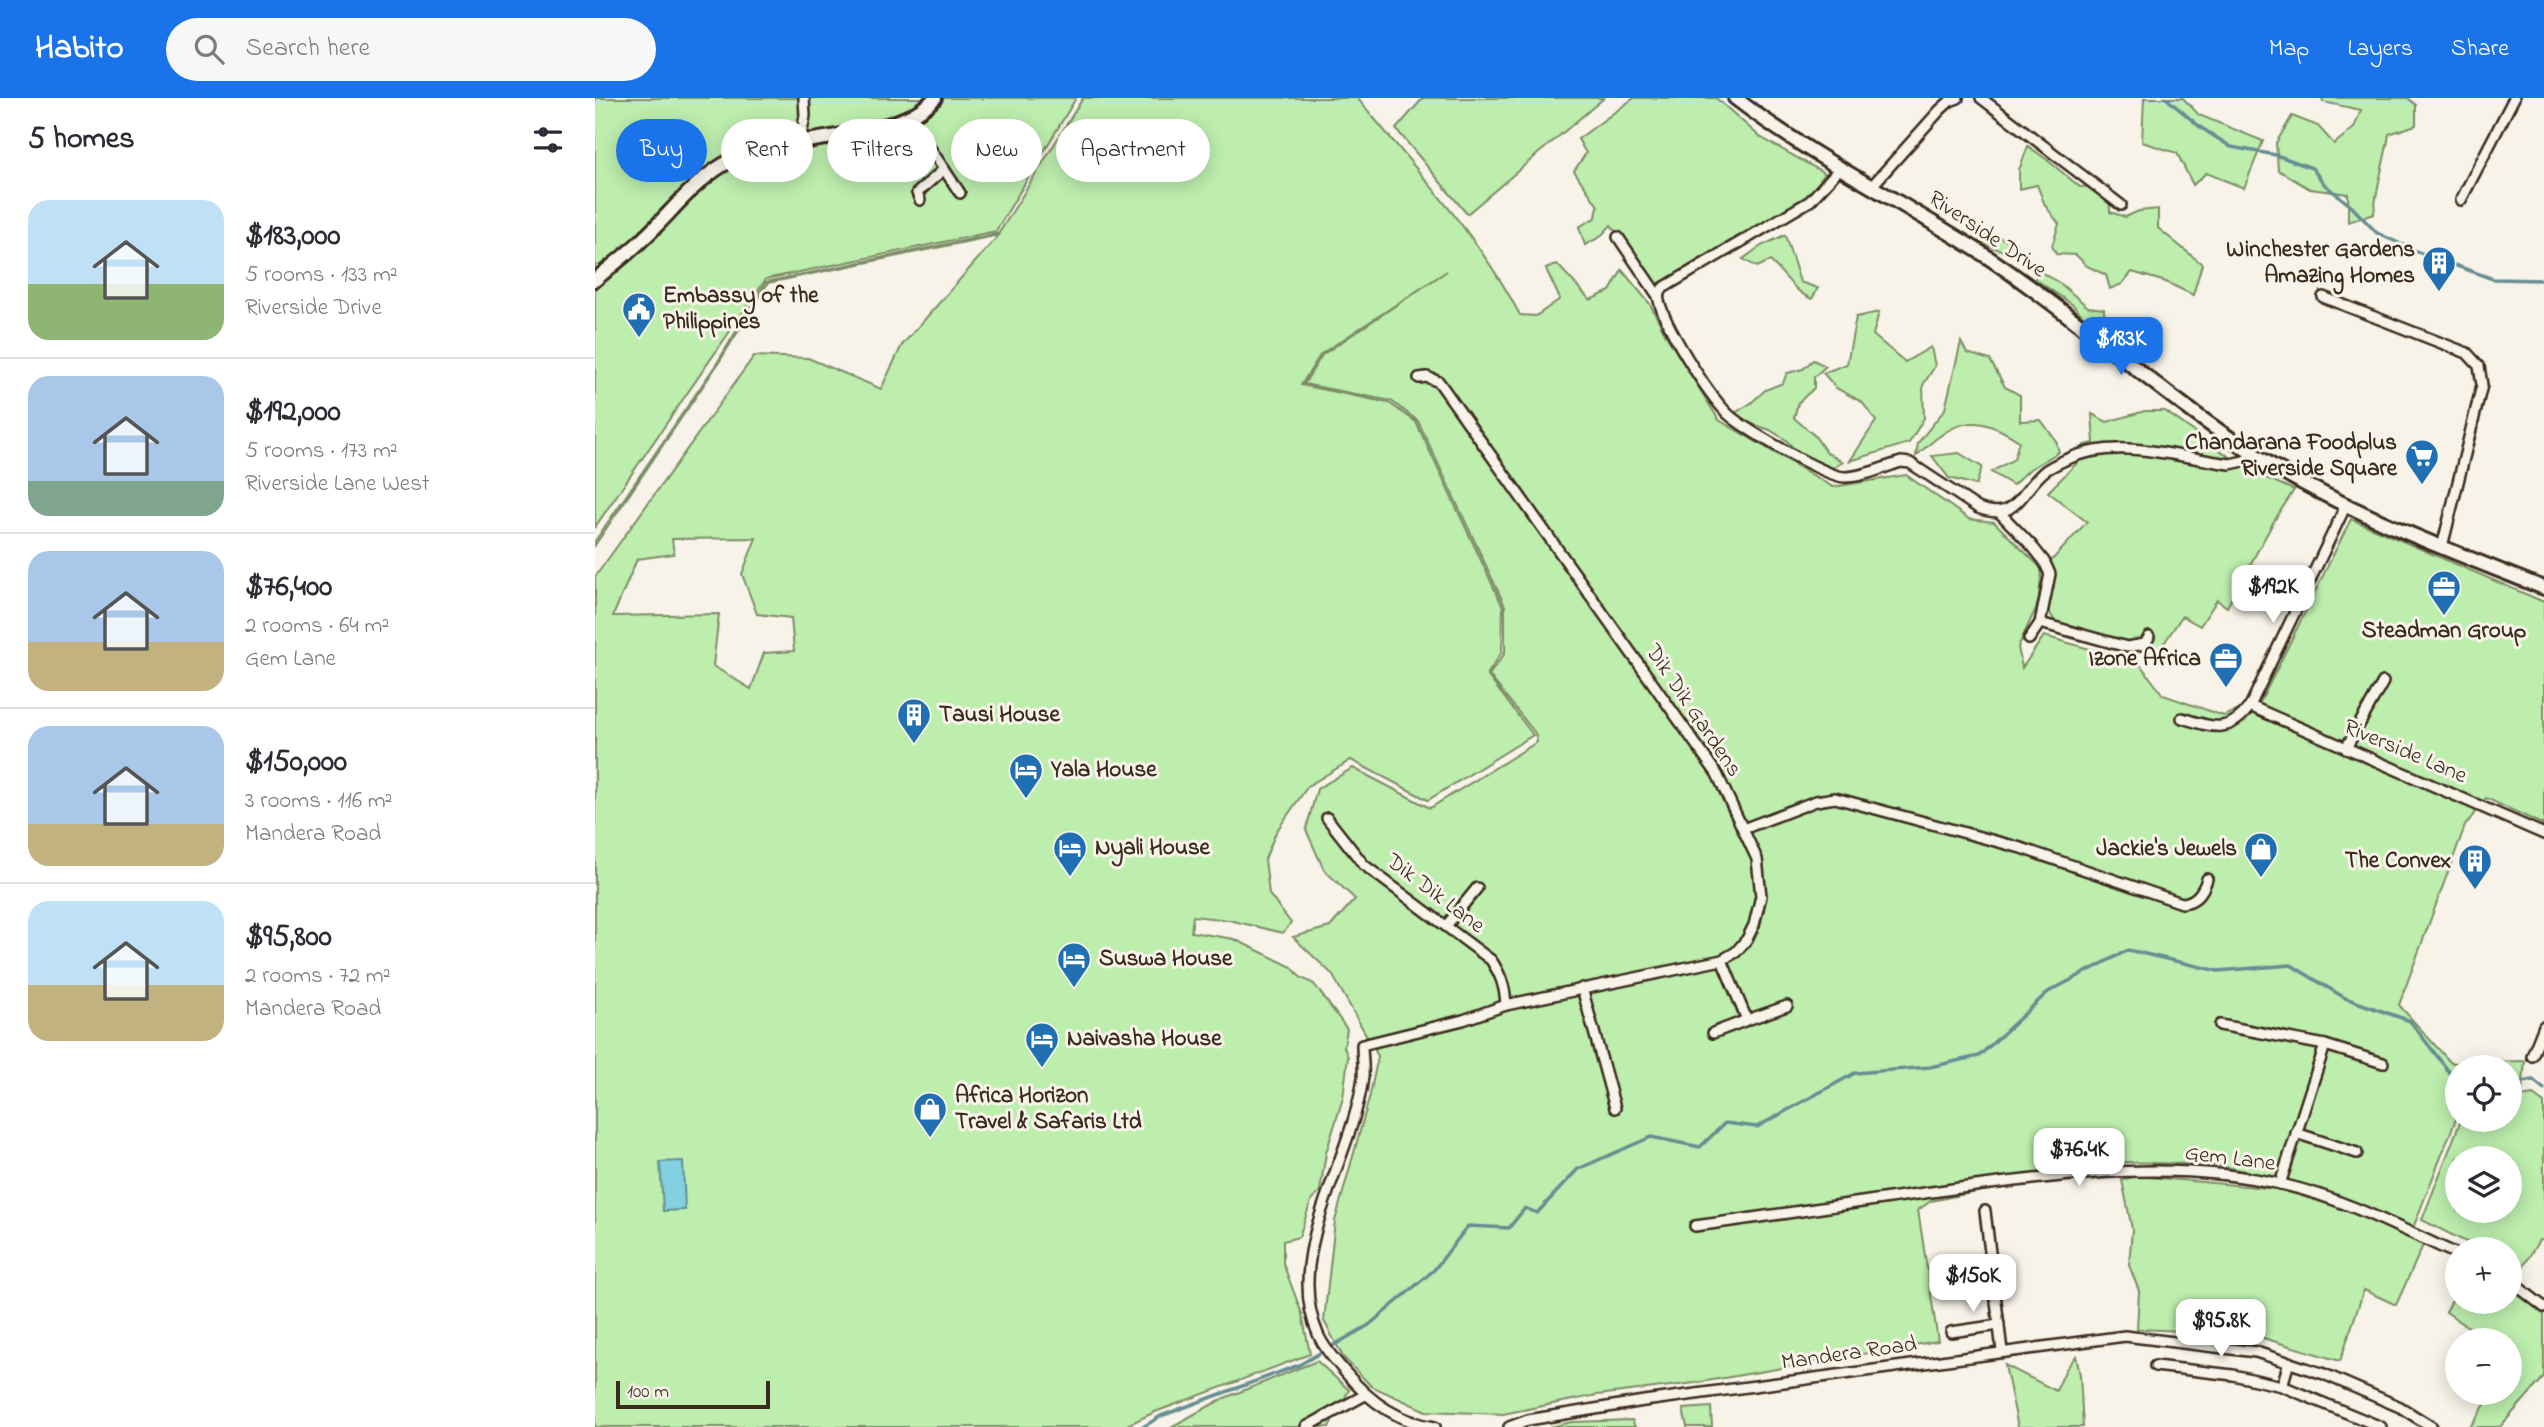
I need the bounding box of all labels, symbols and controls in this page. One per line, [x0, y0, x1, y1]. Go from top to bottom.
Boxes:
search box [166, 18, 656, 81]
text: Habito [35, 25, 124, 73]
icon: search [190, 30, 228, 68]
text: Search here [246, 30, 370, 68]
text: Map [2269, 32, 2309, 67]
text: Layers [2347, 32, 2413, 67]
text: Share [2451, 32, 2509, 67]
text: 5 homes [28, 118, 135, 162]
chip: Buy [616, 119, 707, 182]
chip: Rent [721, 119, 813, 182]
chip: Filters [827, 119, 937, 182]
chip: New [951, 119, 1042, 182]
chip: Apartment [1056, 119, 1210, 182]
icon: filters [529, 121, 567, 159]
street label: Riverside Drive [1921, 183, 2053, 287]
text: $183,000 [245, 215, 340, 259]
icon: home [84, 228, 168, 312]
place label: Winchester Gardens Amazing Homes [2226, 234, 2415, 295]
building icon: Winchester Gardens Amazing Homes [2420, 244, 2458, 293]
text: 5 rooms · 133 m² [245, 259, 398, 292]
place label: Embassy of the Philippines [663, 280, 819, 339]
public building icon: Embassy of the Philippines [620, 290, 658, 339]
text: Riverside Drive [245, 292, 382, 325]
pin: $183K [2072, 317, 2170, 377]
text: $183K [2096, 323, 2146, 356]
text: $192,000 [245, 391, 341, 435]
icon: home [84, 404, 168, 488]
place label: Chandarana Foodplus Riverside Square [2185, 427, 2398, 486]
text: 5 rooms · 173 m² [245, 435, 398, 468]
supermarket icon: Chandarana Foodplus Riverside Square [2403, 437, 2441, 486]
text: Riverside Lane West [245, 468, 430, 501]
text: $76,400 [245, 566, 332, 610]
pin: $192K [2224, 566, 2322, 625]
office icon: Steadman Group [2425, 568, 2463, 617]
text: $192K [2248, 571, 2298, 604]
icon: home [84, 579, 168, 663]
text: 2 rooms · 64 m² [245, 610, 389, 643]
place label: Steadman Group [2362, 615, 2527, 648]
street label: Dik Dik Gardens [1636, 637, 1750, 784]
office icon: Izone Africa [2207, 640, 2245, 689]
text: Gem Lane [245, 643, 336, 676]
place label: Izone Africa [2089, 643, 2201, 676]
building icon: Tausi House [895, 696, 933, 745]
place label: Tausi House [939, 699, 1060, 732]
street label: Riverside Lane [2338, 711, 2472, 793]
text: $150,000 [245, 741, 347, 785]
hotel icon: Yala House [1007, 751, 1045, 800]
icon: home [84, 754, 168, 838]
place label: Yala House [1050, 754, 1157, 787]
text: 3 rooms · 116 m² [245, 785, 392, 818]
text: Mandera Road [245, 818, 381, 851]
hotel icon: Nyali House [1051, 829, 1089, 878]
shop icon: Jackie's Jewels [2242, 830, 2280, 879]
place label: Nyali House [1095, 832, 1211, 867]
place label: Jackie's Jewels [2096, 833, 2237, 866]
building icon: The Convex [2456, 842, 2494, 891]
street label: Dik Dik Lane [1378, 845, 1492, 943]
place label: The Convex [2345, 845, 2451, 878]
text: $95,800 [245, 916, 332, 960]
icon: home [84, 929, 168, 1013]
hotel icon: Suswa House [1055, 940, 1093, 989]
place label: Suswa House [1099, 943, 1233, 976]
text: 2 rooms · 72 m² [245, 960, 391, 993]
text: Mandera Road [245, 993, 381, 1026]
hotel icon: Naivasha House [1023, 1020, 1061, 1069]
place label: Naivasha House [1067, 1023, 1222, 1056]
map controls [2445, 1055, 2522, 1405]
button: locate [2445, 1055, 2522, 1132]
place label: Africa Horizon Travel & Safaris Ltd [955, 1080, 1142, 1139]
shop icon: Africa Horizon Travel & Safaris Ltd [911, 1090, 949, 1139]
pin: $76.4K [2022, 1128, 2136, 1188]
text: $76.4K [2050, 1134, 2108, 1167]
street label: Gem Lane [2183, 1137, 2278, 1181]
button: layers [2445, 1146, 2522, 1223]
button: + [2445, 1237, 2522, 1314]
pin: $150K [1924, 1254, 2022, 1314]
text: $150K [1945, 1260, 2001, 1293]
pin: $95.8K [2164, 1300, 2278, 1359]
text: $95.8K [2192, 1305, 2250, 1338]
street label: Mandera Road [1779, 1328, 1919, 1380]
button: − [2445, 1328, 2522, 1405]
scale bar [616, 1378, 770, 1410]
text: 100 m [627, 1379, 669, 1406]

